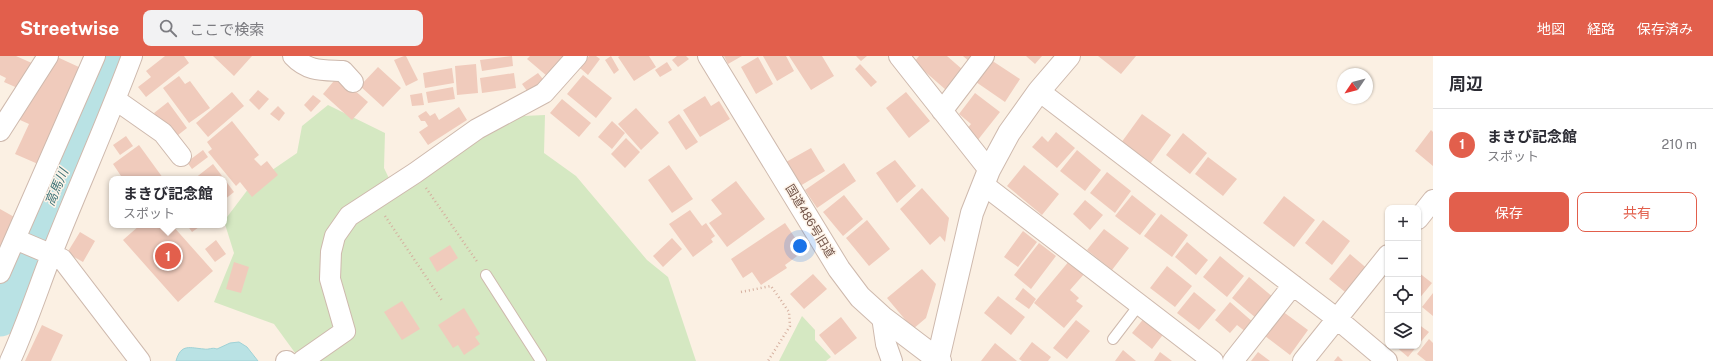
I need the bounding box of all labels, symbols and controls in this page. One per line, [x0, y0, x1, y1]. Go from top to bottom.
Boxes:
search box [143, 10, 423, 46]
text: Streetwise [20, 17, 119, 39]
icon: search [157, 17, 179, 39]
text: ここで検索 [189, 21, 264, 38]
text: 地図 [1537, 21, 1565, 37]
text: 経路 [1587, 21, 1615, 37]
text: 保存済み [1637, 21, 1693, 37]
north arrow [1337, 68, 1373, 104]
text: 周辺 [1449, 74, 1483, 94]
text: まきび記念館 [1487, 128, 1577, 145]
text: 1 [1459, 137, 1465, 152]
text: 210 m [1662, 137, 1697, 152]
text: スポット [1487, 149, 1539, 164]
water label: 高馬川 [42, 164, 72, 208]
popup [109, 176, 227, 228]
street label: 国道486号旧道 [783, 182, 837, 260]
text: まきび記念館 [123, 185, 213, 202]
button: 保存 [1449, 192, 1569, 232]
button: 共有 [1577, 192, 1697, 232]
map controls [1385, 205, 1421, 349]
button: + [1385, 205, 1421, 241]
text: スポット [123, 206, 175, 221]
your location [790, 236, 810, 256]
pin: 1 [155, 241, 181, 271]
button: − [1385, 241, 1421, 277]
button: locate [1385, 277, 1421, 313]
button: layers [1385, 313, 1421, 349]

